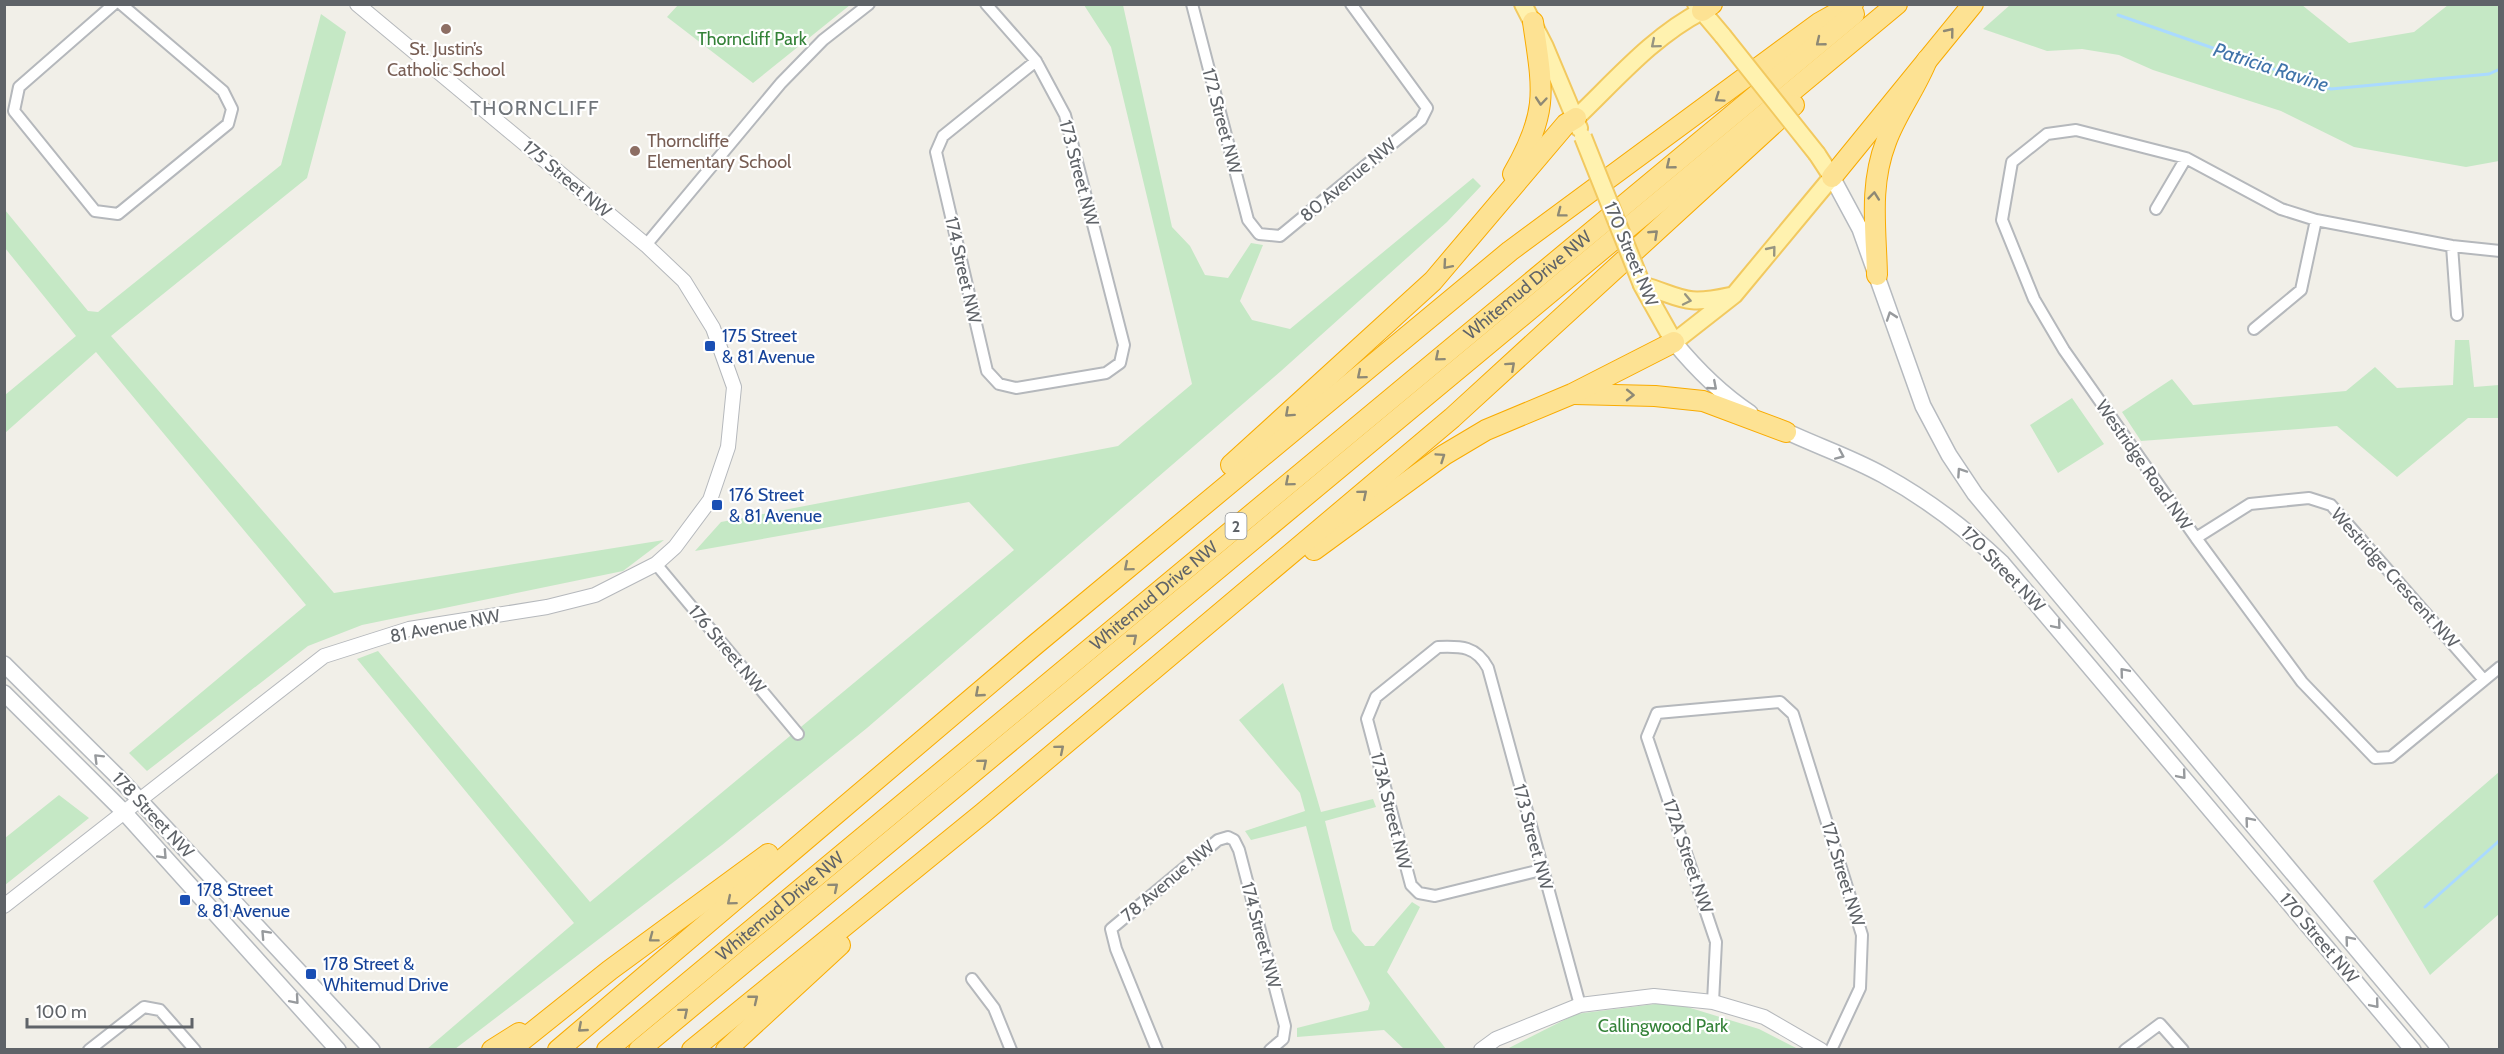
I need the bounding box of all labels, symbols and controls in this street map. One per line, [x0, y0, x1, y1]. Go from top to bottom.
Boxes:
marker: St. Justin’s Catholic School [439, 22, 453, 36]
park label: Thorncliff Park [697, 28, 808, 50]
one-way arrow [1943, 28, 1954, 39]
one-way arrow [1816, 34, 1827, 45]
one-way arrow [1651, 37, 1662, 48]
water label: Patricia Ravine [2210, 37, 2332, 97]
place label: St. Justin’s Catholic School [387, 38, 506, 81]
street label: 172 Street NW [1197, 66, 1247, 176]
one-way arrow [1714, 90, 1725, 101]
district label: THORNCLIFF [470, 96, 600, 120]
one-way arrow [1535, 96, 1548, 105]
street label: 173 Street NW [1054, 118, 1104, 228]
place label: Thorncliffe Elementary School [647, 130, 792, 173]
street label: 80 Avenue NW [1296, 134, 1400, 226]
street label: 175 Street NW [518, 136, 616, 222]
marker: Thorncliffe Elementary School [628, 144, 642, 158]
one-way arrow [1666, 158, 1677, 169]
one-way arrow [1867, 191, 1880, 200]
street label: 170 Street NW [1599, 198, 1663, 310]
one-way arrow [1557, 205, 1568, 216]
street label: 174 Street NW [940, 215, 986, 325]
street label: Whitemud Drive NW [1459, 226, 1596, 344]
one-way arrow [1647, 230, 1658, 241]
one-way arrow [1765, 246, 1776, 257]
one-way arrow [1443, 258, 1454, 269]
one-way arrow [1682, 293, 1692, 306]
one-way arrow [1886, 311, 1898, 322]
place label: 175 Street & 81 Avenue [722, 325, 815, 368]
marker: 175 Street & 81 Avenue [703, 339, 717, 353]
one-way arrow [1435, 350, 1446, 361]
one-way arrow [1504, 362, 1514, 373]
one-way arrow [1356, 367, 1367, 378]
one-way arrow [1706, 378, 1717, 389]
one-way arrow [1626, 389, 1635, 401]
street label: Westridge Road NW [2091, 396, 2197, 534]
one-way arrow [1286, 406, 1296, 417]
one-way arrow [1833, 448, 1844, 460]
one-way arrow [1434, 453, 1445, 464]
one-way arrow [1957, 468, 1968, 479]
one-way arrow [1285, 475, 1296, 486]
place label: 176 Street & 81 Avenue [729, 484, 822, 527]
one-way arrow [1356, 490, 1367, 501]
marker: 176 Street & 81 Avenue [710, 498, 724, 512]
street label: Westridge Crescent NW [2326, 503, 2464, 653]
road number: 2 [1226, 513, 1246, 539]
street label: 170 Street NW [1956, 521, 2050, 617]
street label: Whitemud Drive NW [1086, 536, 1222, 655]
one-way arrow [1124, 560, 1135, 571]
street label: 176 Street NW [684, 600, 770, 698]
street label: 81 Avenue NW [388, 605, 502, 647]
one-way arrow [2049, 618, 2060, 629]
one-way arrow [1126, 634, 1137, 645]
one-way arrow [2120, 668, 2131, 679]
one-way arrow [975, 686, 986, 697]
one-way arrow [1053, 745, 1064, 756]
street label: 173A Street NW [1366, 750, 1416, 872]
one-way arrow [95, 754, 106, 765]
one-way arrow [977, 759, 988, 770]
street label: 178 Street NW [107, 767, 199, 863]
one-way arrow [2175, 768, 2186, 779]
street label: 173 Street NW [1508, 782, 1558, 892]
street label: 172A Street NW [1658, 796, 1718, 916]
one-way arrow [2246, 817, 2257, 828]
street label: 172 Street NW [1817, 819, 1869, 929]
street label: 78 Avenue NW [1117, 836, 1219, 926]
street label: Whitemud Drive NW [712, 847, 848, 966]
one-way arrow [156, 848, 167, 858]
place label: 178 Street & 81 Avenue [197, 879, 290, 922]
street label: 174 Street NW [1236, 880, 1286, 990]
one-way arrow [827, 884, 838, 895]
street label: 170 Street NW [2275, 888, 2363, 988]
marker: 178 Street & 81 Avenue [178, 893, 192, 907]
one-way arrow [727, 894, 738, 905]
one-way arrow [262, 931, 273, 942]
one-way arrow [649, 931, 660, 942]
one-way arrow [2346, 936, 2357, 947]
place label: 178 Street & Whitemud Drive [323, 953, 448, 996]
marker: 178 Street & Whitemud Drive [304, 967, 318, 981]
scale bar [27, 991, 192, 1029]
one-way arrow [288, 993, 299, 1004]
one-way arrow [747, 996, 758, 1007]
one-way arrow [2368, 997, 2379, 1008]
text: 100 m [36, 1001, 87, 1023]
one-way arrow [677, 1008, 688, 1019]
park label: Callingwood Park [1598, 1015, 1729, 1037]
one-way arrow [579, 1021, 589, 1032]

